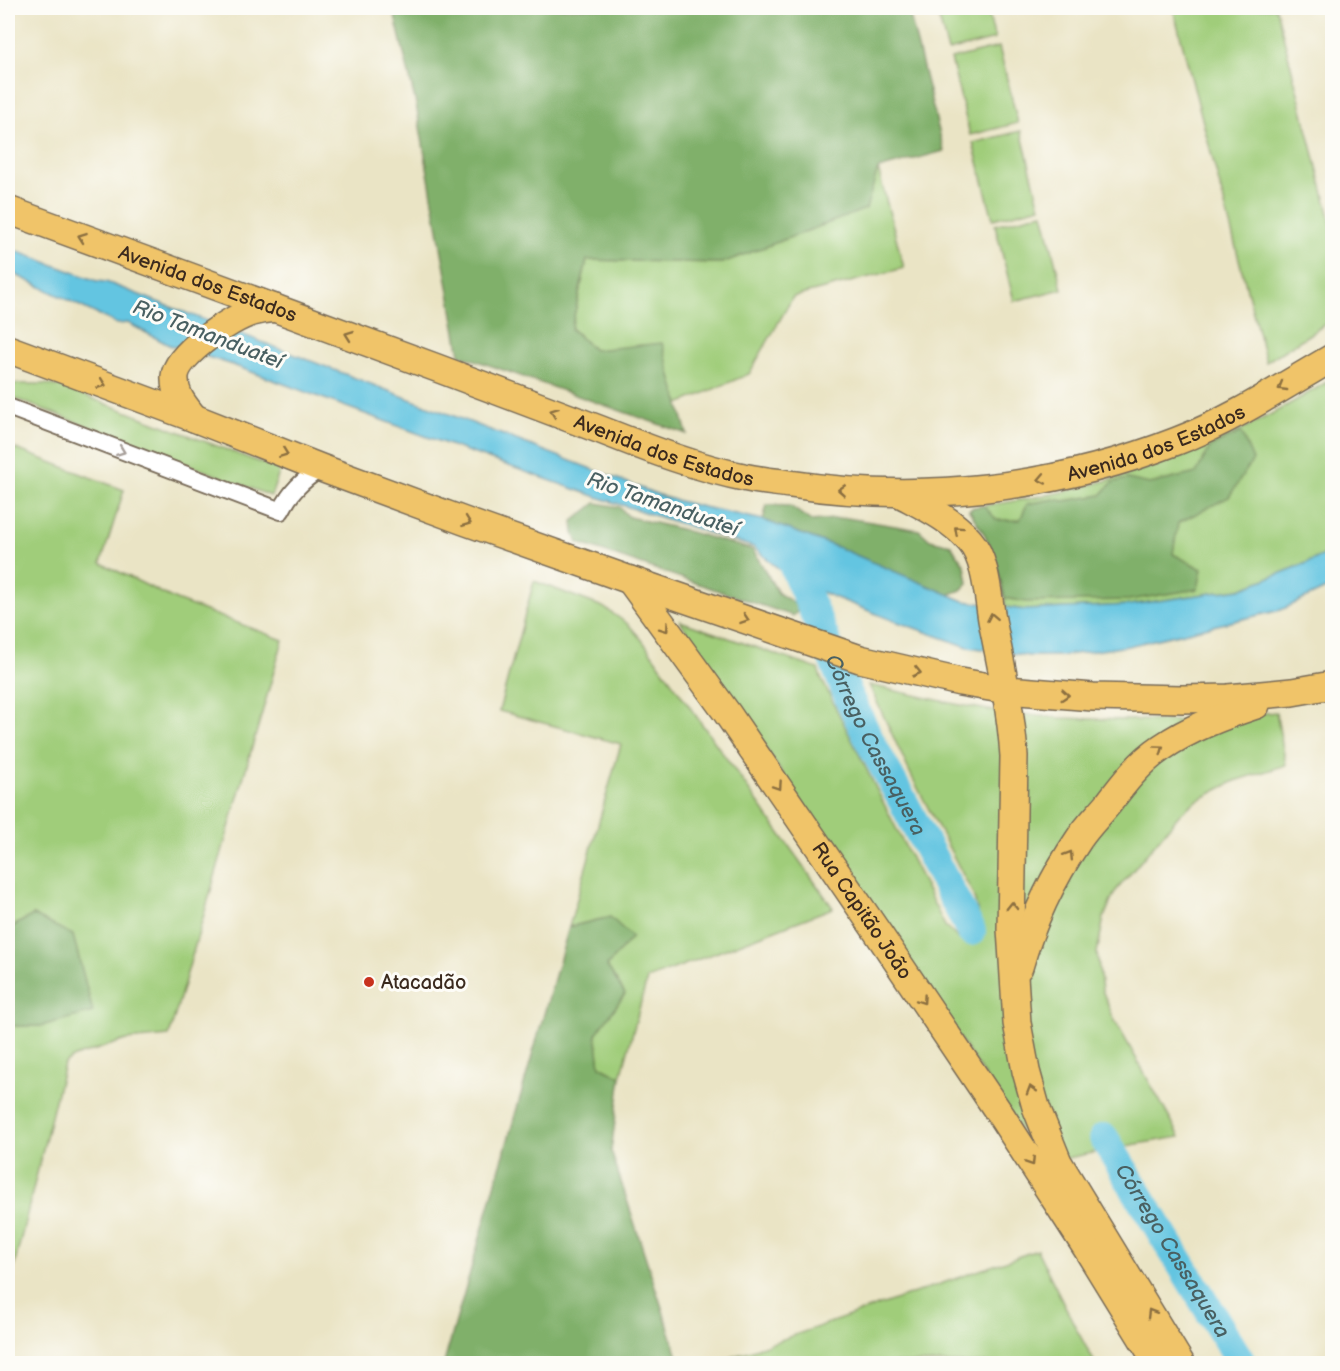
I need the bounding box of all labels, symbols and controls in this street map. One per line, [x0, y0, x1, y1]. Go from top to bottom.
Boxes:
one-way arrow [77, 232, 88, 245]
street label: Avenida dos Estados [115, 241, 300, 328]
water label: Rio Tamanduateí [129, 294, 289, 376]
one-way arrow [344, 330, 355, 343]
one-way arrow [96, 377, 107, 390]
one-way arrow [1278, 380, 1288, 392]
street label: Avenida dos Estados [1065, 400, 1250, 487]
one-way arrow [549, 407, 560, 420]
street label: Avenida dos Estados [571, 410, 756, 492]
one-way arrow [115, 443, 126, 456]
one-way arrow [278, 446, 289, 459]
water label: Rio Tamanduateí [584, 467, 745, 543]
one-way arrow [1037, 472, 1047, 485]
one-way arrow [837, 484, 846, 497]
one-way arrow [461, 515, 471, 528]
one-way arrow [955, 526, 965, 537]
one-way arrow [739, 612, 750, 625]
one-way arrow [986, 613, 999, 623]
one-way arrow [657, 621, 668, 632]
water label: Córrego Cassaquera [820, 651, 931, 840]
one-way arrow [912, 665, 922, 678]
one-way arrow [1060, 688, 1069, 701]
one-way arrow [1154, 745, 1165, 756]
one-way arrow [771, 780, 782, 791]
street label: Rua Capitão João [806, 838, 917, 984]
one-way arrow [1062, 851, 1074, 861]
one-way arrow [1006, 901, 1018, 910]
place label: Atacadão [381, 971, 466, 995]
marker: Atacadão [362, 975, 376, 989]
one-way arrow [915, 994, 927, 1004]
one-way arrow [1026, 1085, 1038, 1096]
one-way arrow [1024, 1156, 1036, 1166]
water label: Córrego Cassaquera [1110, 1159, 1235, 1343]
one-way arrow [1146, 1309, 1158, 1319]

